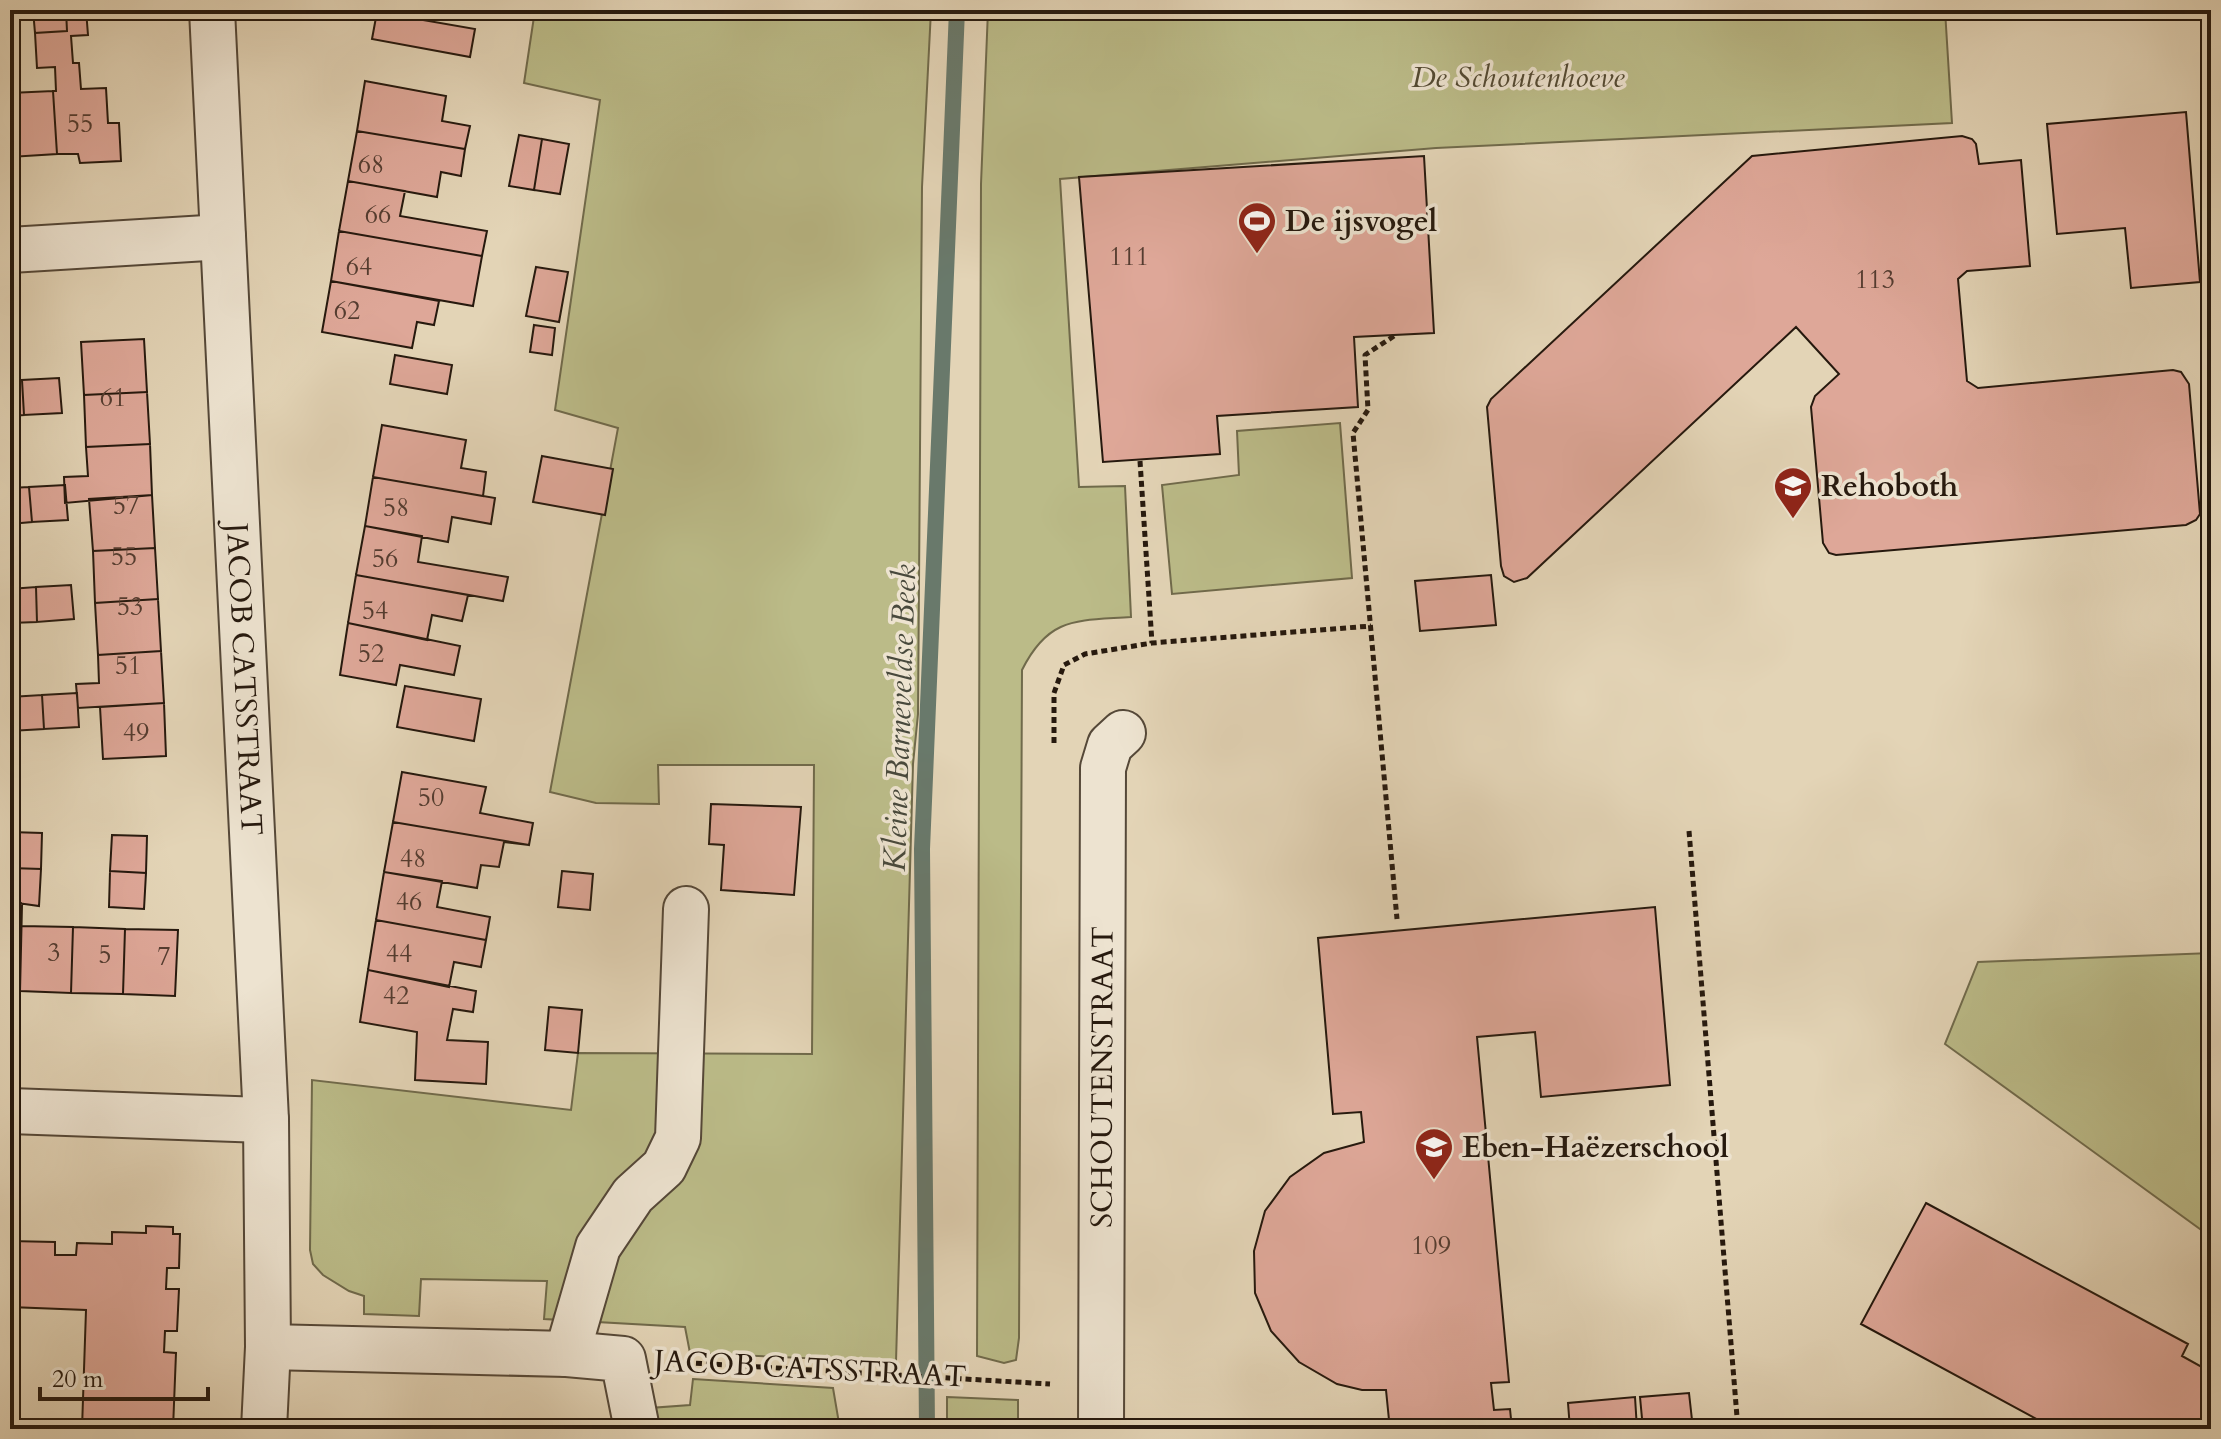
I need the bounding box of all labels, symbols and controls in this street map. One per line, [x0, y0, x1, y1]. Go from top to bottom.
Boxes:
park label: De Schoutenhoeve [1411, 57, 1625, 98]
house number: 55 [67, 106, 93, 141]
house number: 68 [358, 147, 384, 182]
house number: 66 [365, 197, 391, 232]
sports icon: De ijsvogel [1236, 200, 1278, 255]
place label: De ijsvogel [1285, 201, 1438, 242]
house number: 111 [1109, 239, 1149, 274]
house number: 64 [346, 249, 372, 284]
house number: 113 [1855, 262, 1895, 297]
house number: 62 [334, 293, 360, 328]
house number: 61 [100, 380, 126, 415]
school or university icon: Rehoboth [1772, 465, 1814, 520]
place label: Rehoboth [1821, 466, 1959, 507]
house number: 57 [113, 488, 139, 523]
house number: 58 [383, 490, 409, 525]
street label: JACOB CATSSTRAAT [216, 518, 273, 836]
house number: 55 [111, 539, 137, 574]
house number: 56 [372, 541, 398, 576]
water label: Kleine Barneveldse Beek [873, 563, 927, 872]
house number: 53 [117, 589, 143, 624]
house number: 54 [362, 593, 388, 628]
house number: 52 [358, 636, 384, 671]
house number: 51 [115, 648, 141, 683]
house number: 49 [123, 715, 149, 750]
house number: 50 [418, 780, 444, 815]
house number: 48 [400, 841, 426, 876]
house number: 46 [396, 884, 422, 919]
street label: SCHOUTENSTRAAT [1081, 926, 1123, 1228]
house number: 3 [47, 935, 61, 970]
house number: 44 [386, 936, 412, 971]
house number: 5 [98, 937, 112, 972]
house number: 7 [157, 939, 171, 974]
house number: 42 [383, 978, 409, 1013]
school or university icon: Eben-Haëzerschool [1413, 1126, 1455, 1181]
place label: Eben-Haëzerschool [1462, 1127, 1729, 1168]
house number: 109 [1411, 1228, 1451, 1263]
street label: JACOB CATSSTRAAT [649, 1340, 967, 1398]
scale bar [40, 1351, 208, 1401]
text: 20 m [52, 1363, 104, 1396]

